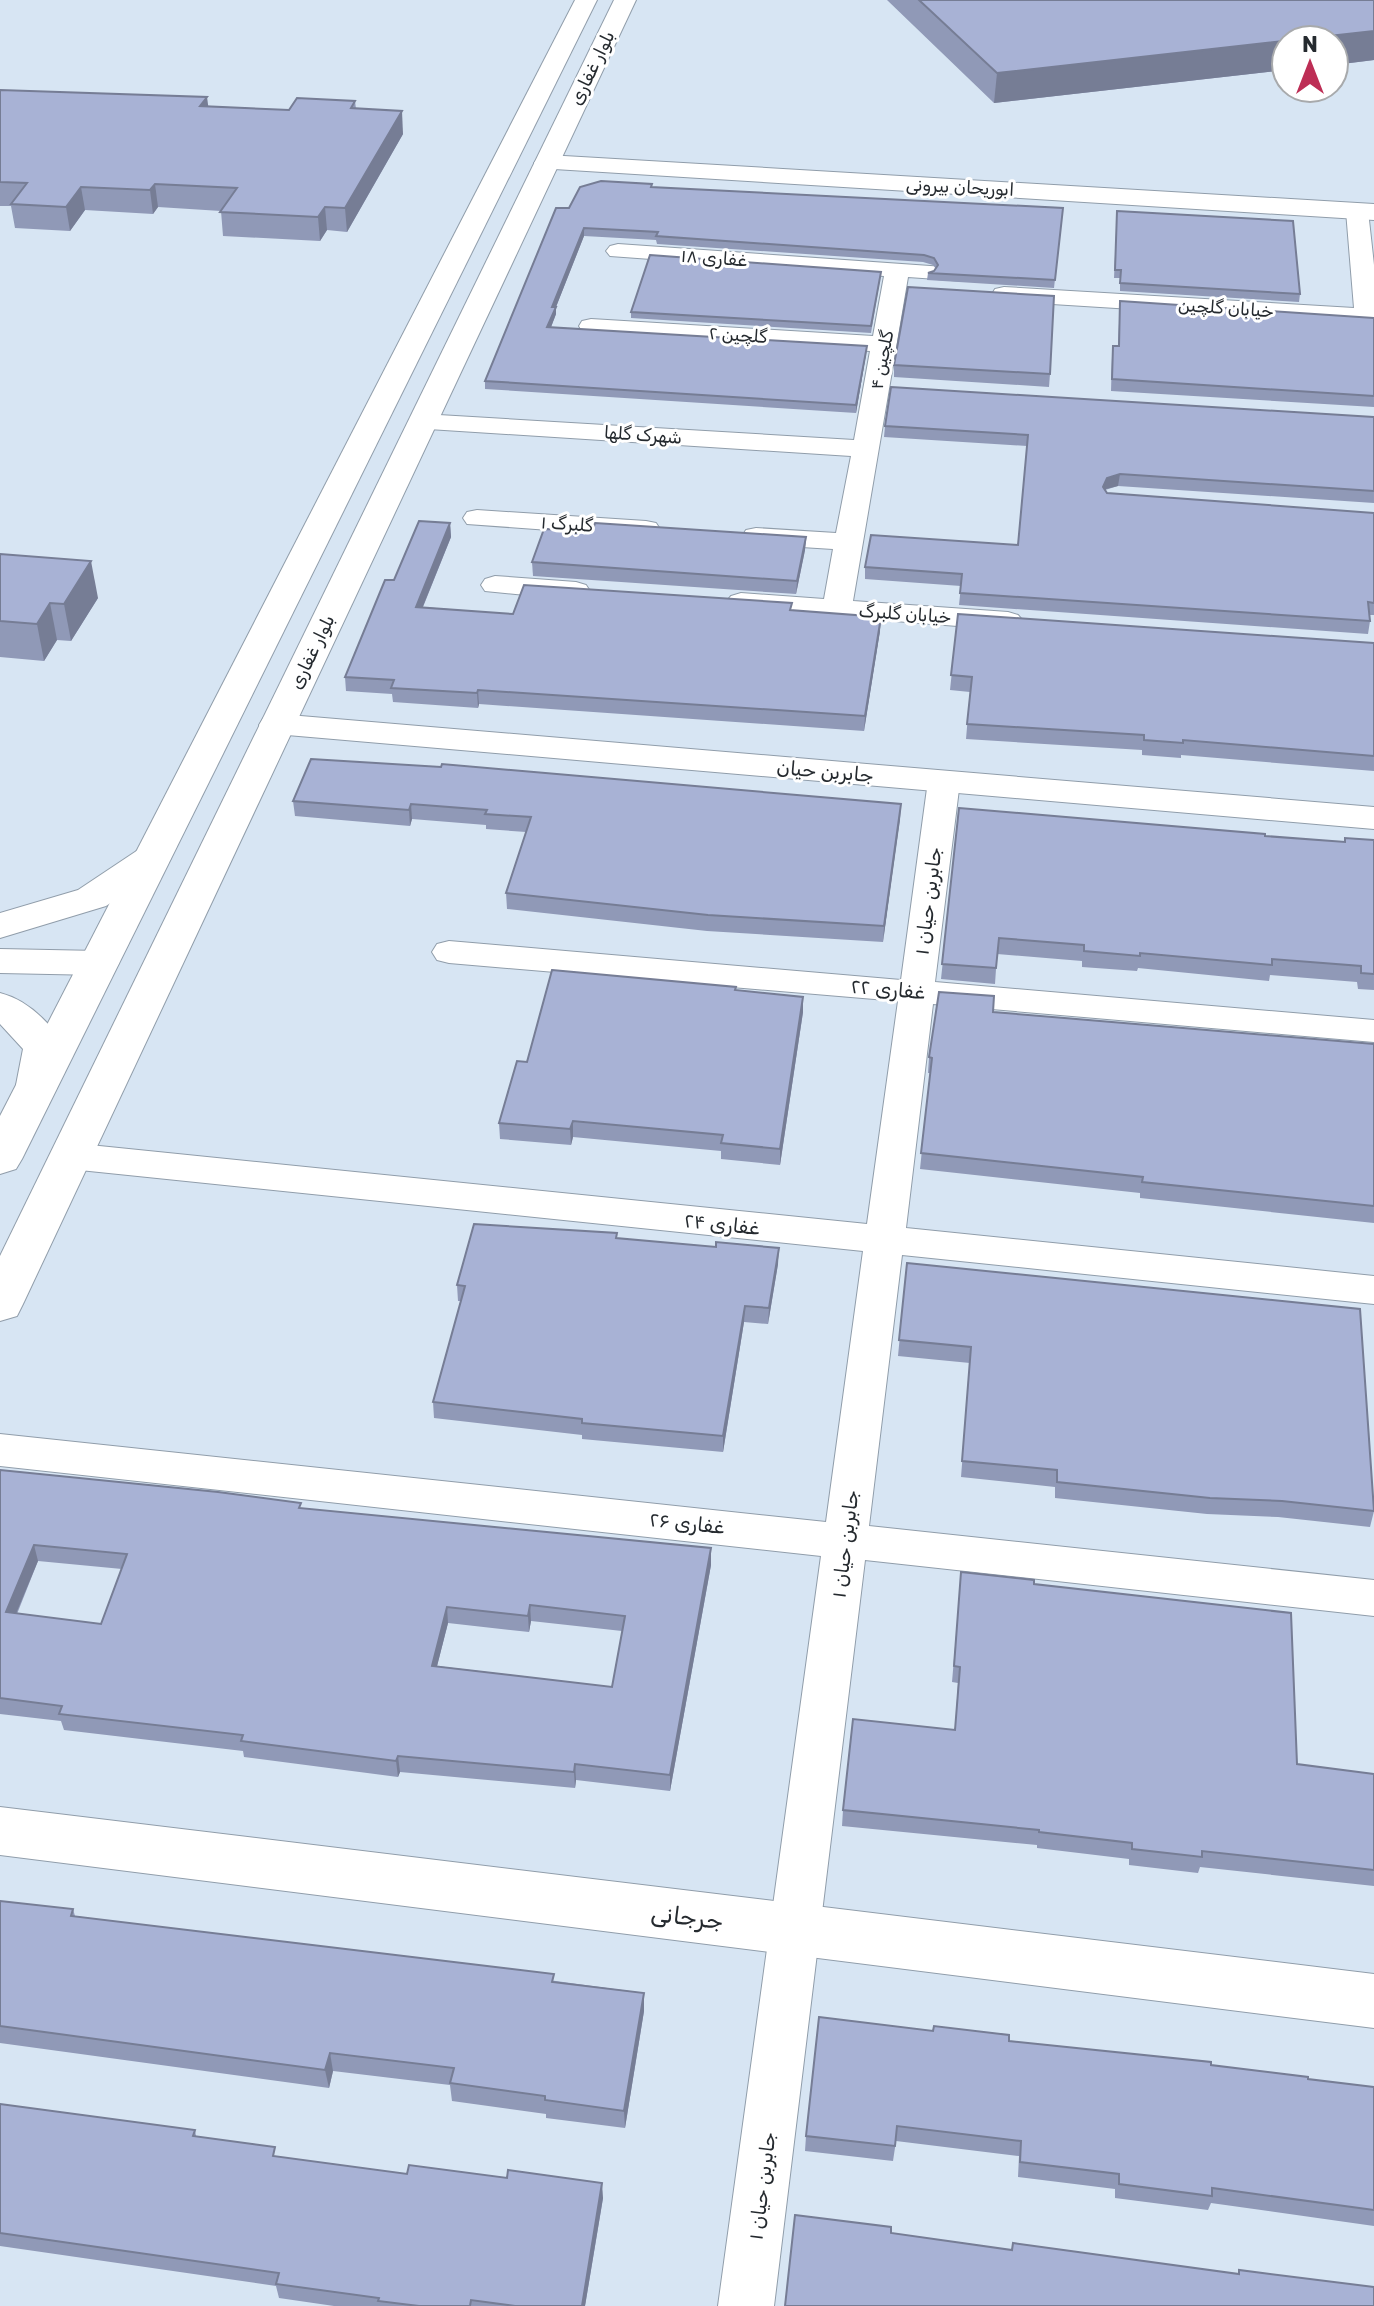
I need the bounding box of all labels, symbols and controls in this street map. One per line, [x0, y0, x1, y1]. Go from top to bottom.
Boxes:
north arrow [1270, 24, 1350, 104]
street label: بلوار غفاری [565, 27, 619, 109]
text: N [1302, 31, 1318, 58]
street label: ابوریحان بیرونی [905, 173, 1015, 201]
street label: غفاری ۱۸ [680, 245, 748, 271]
street label: خیابان گلچین [1177, 294, 1275, 322]
street label: گلچین ۲ [708, 322, 768, 348]
street label: گلچین ۴ [865, 329, 899, 391]
street label: شهرک گلها [603, 421, 683, 449]
street label: گلبرگ ۱ [540, 511, 594, 537]
street label: خیابان گلبرگ [858, 600, 952, 628]
street label: بلوار غفاری [285, 611, 339, 693]
street label: جابربن حیان [775, 755, 875, 787]
street label: جابربن حیان ۱ [909, 846, 947, 956]
street label: غفاری ۲۲ [850, 974, 926, 1004]
street label: غفاری ۲۴ [683, 1208, 761, 1240]
street label: جابربن حیان ۱ [826, 1489, 864, 1599]
street label: غفاری ۲۶ [648, 1507, 726, 1539]
street label: جرجانی [649, 1899, 725, 1935]
street label: جابربن حیان ۱ [743, 2131, 781, 2241]

